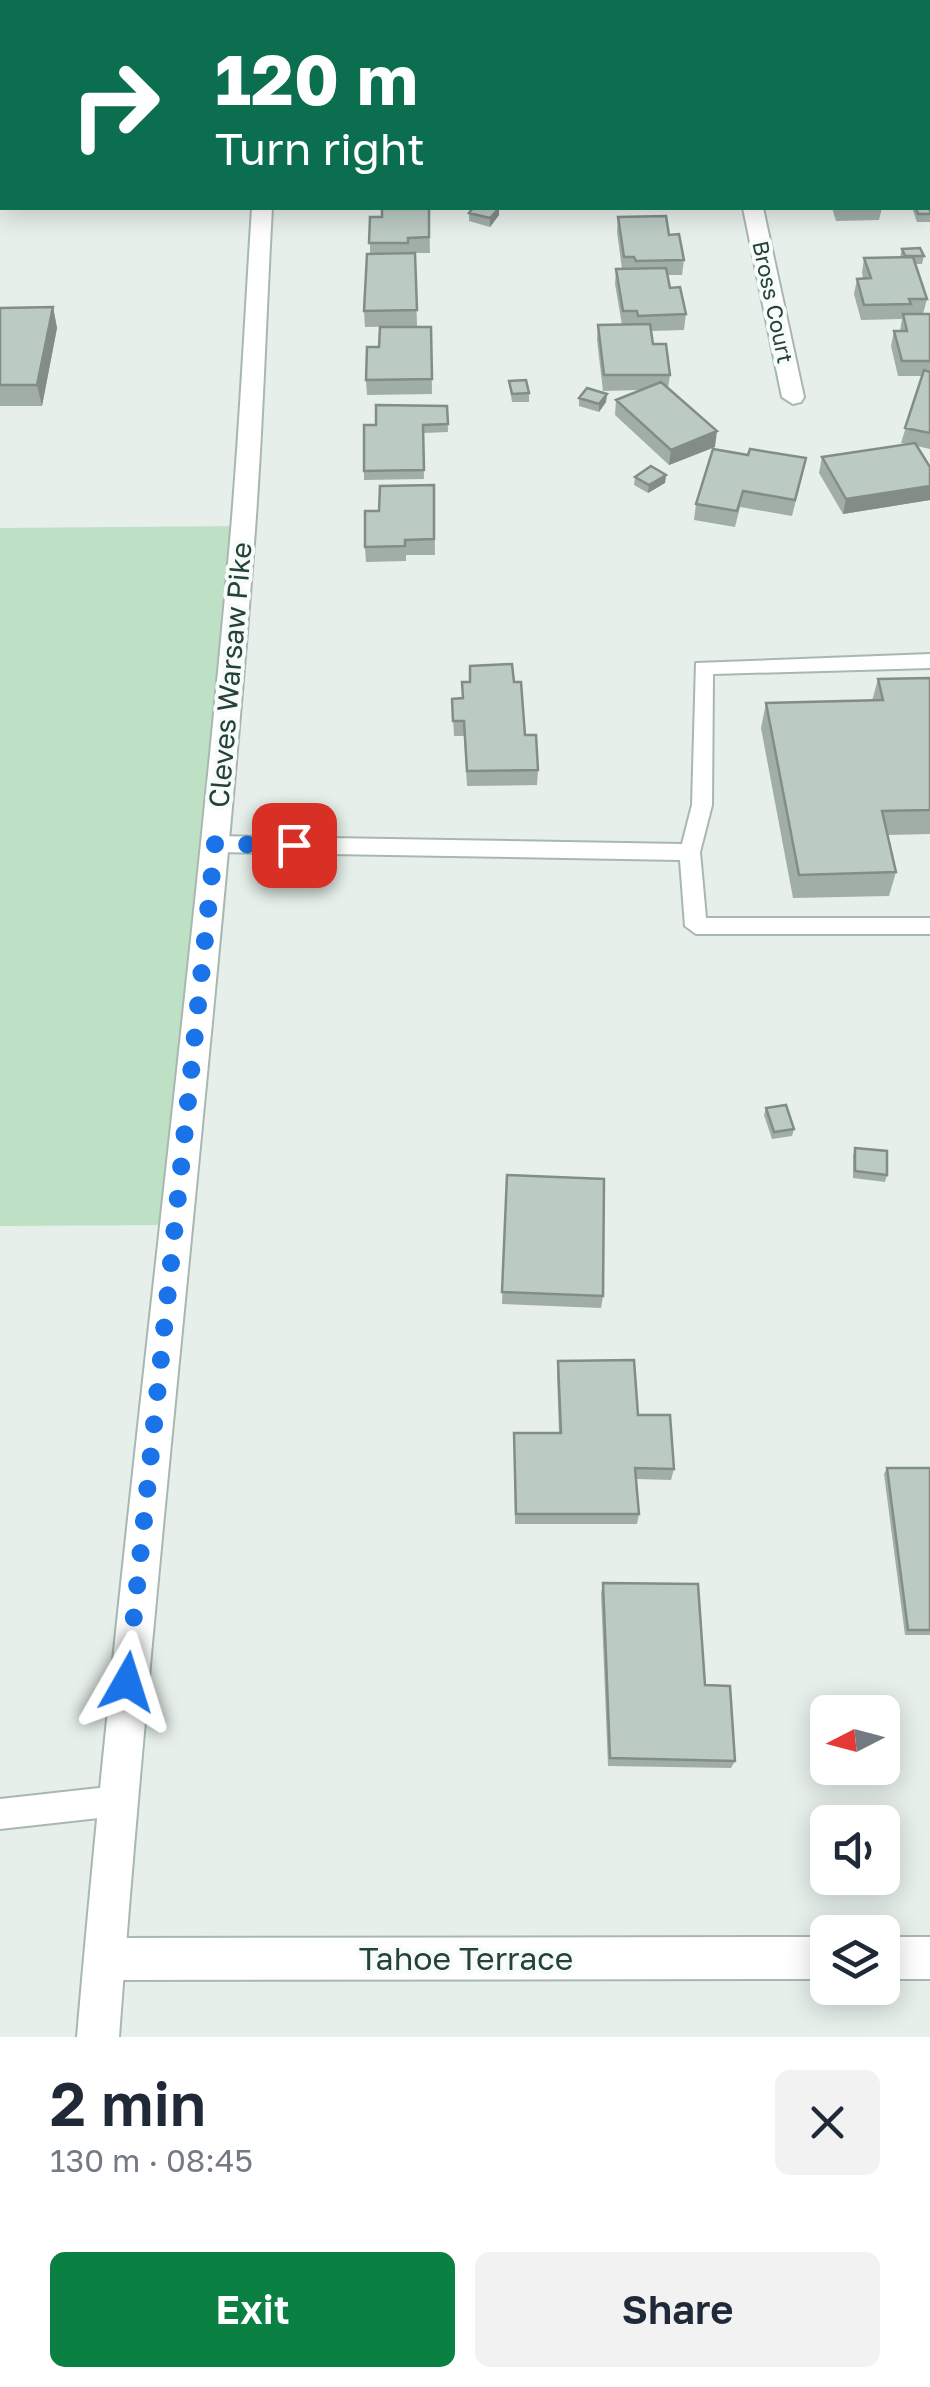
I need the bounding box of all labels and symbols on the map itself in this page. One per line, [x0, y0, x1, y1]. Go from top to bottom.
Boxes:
street label: Bross Court [747, 238, 800, 366]
street label: Cleves Warsaw Pike [201, 541, 258, 809]
pin [252, 803, 337, 888]
position arrow [75, 1630, 179, 1734]
north arrow [810, 1695, 900, 1785]
street label: Tahoe Terrace [359, 1939, 573, 1977]

